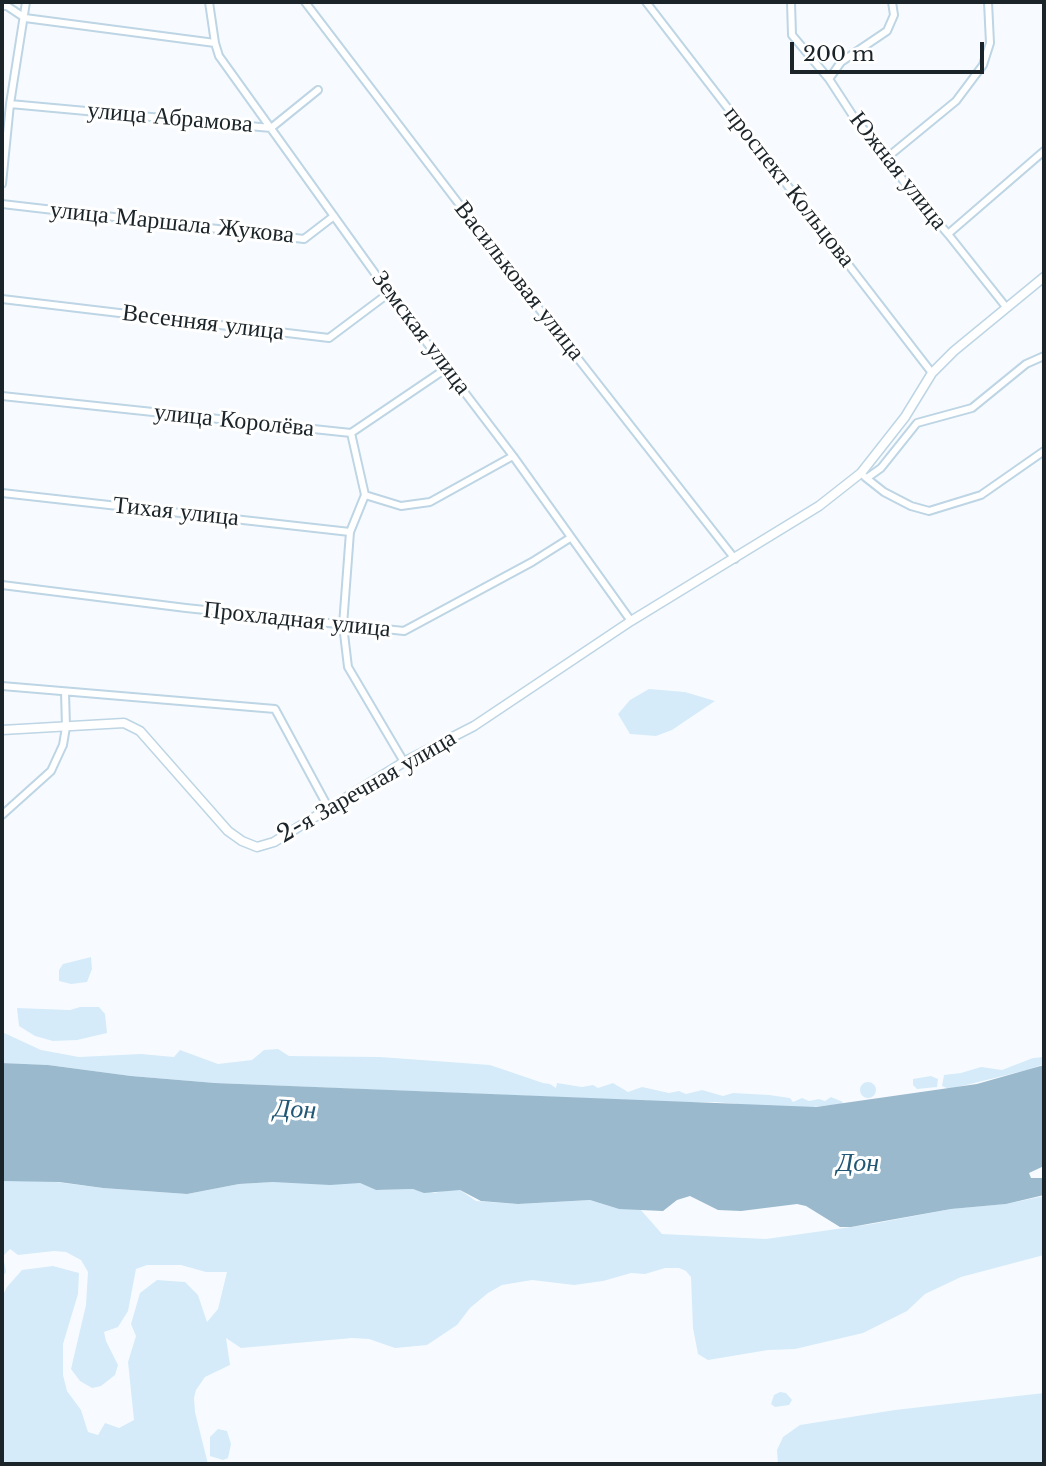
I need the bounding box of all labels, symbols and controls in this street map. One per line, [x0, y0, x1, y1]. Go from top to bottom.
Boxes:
scale bar [794, 28, 988, 72]
text: 200 m [803, 41, 874, 67]
street label: улица Абрамова [86, 96, 254, 140]
street label: проспект Кольцова [717, 101, 861, 273]
street label: Южная улица [843, 106, 953, 236]
street label: улица Маршала Жукова [48, 196, 296, 250]
street label: Васильковая улица [448, 196, 590, 366]
street label: Земская улица [365, 265, 477, 401]
street label: Весенняя улица [120, 299, 286, 347]
street label: улица Королёва [152, 398, 316, 444]
street label: Тихая улица [112, 491, 240, 533]
street label: Прохладная улица [202, 596, 392, 644]
street label: 2-я Заречная улица [273, 724, 461, 850]
water label: Дон [273, 1093, 317, 1127]
water label: Дон [837, 1148, 879, 1180]

